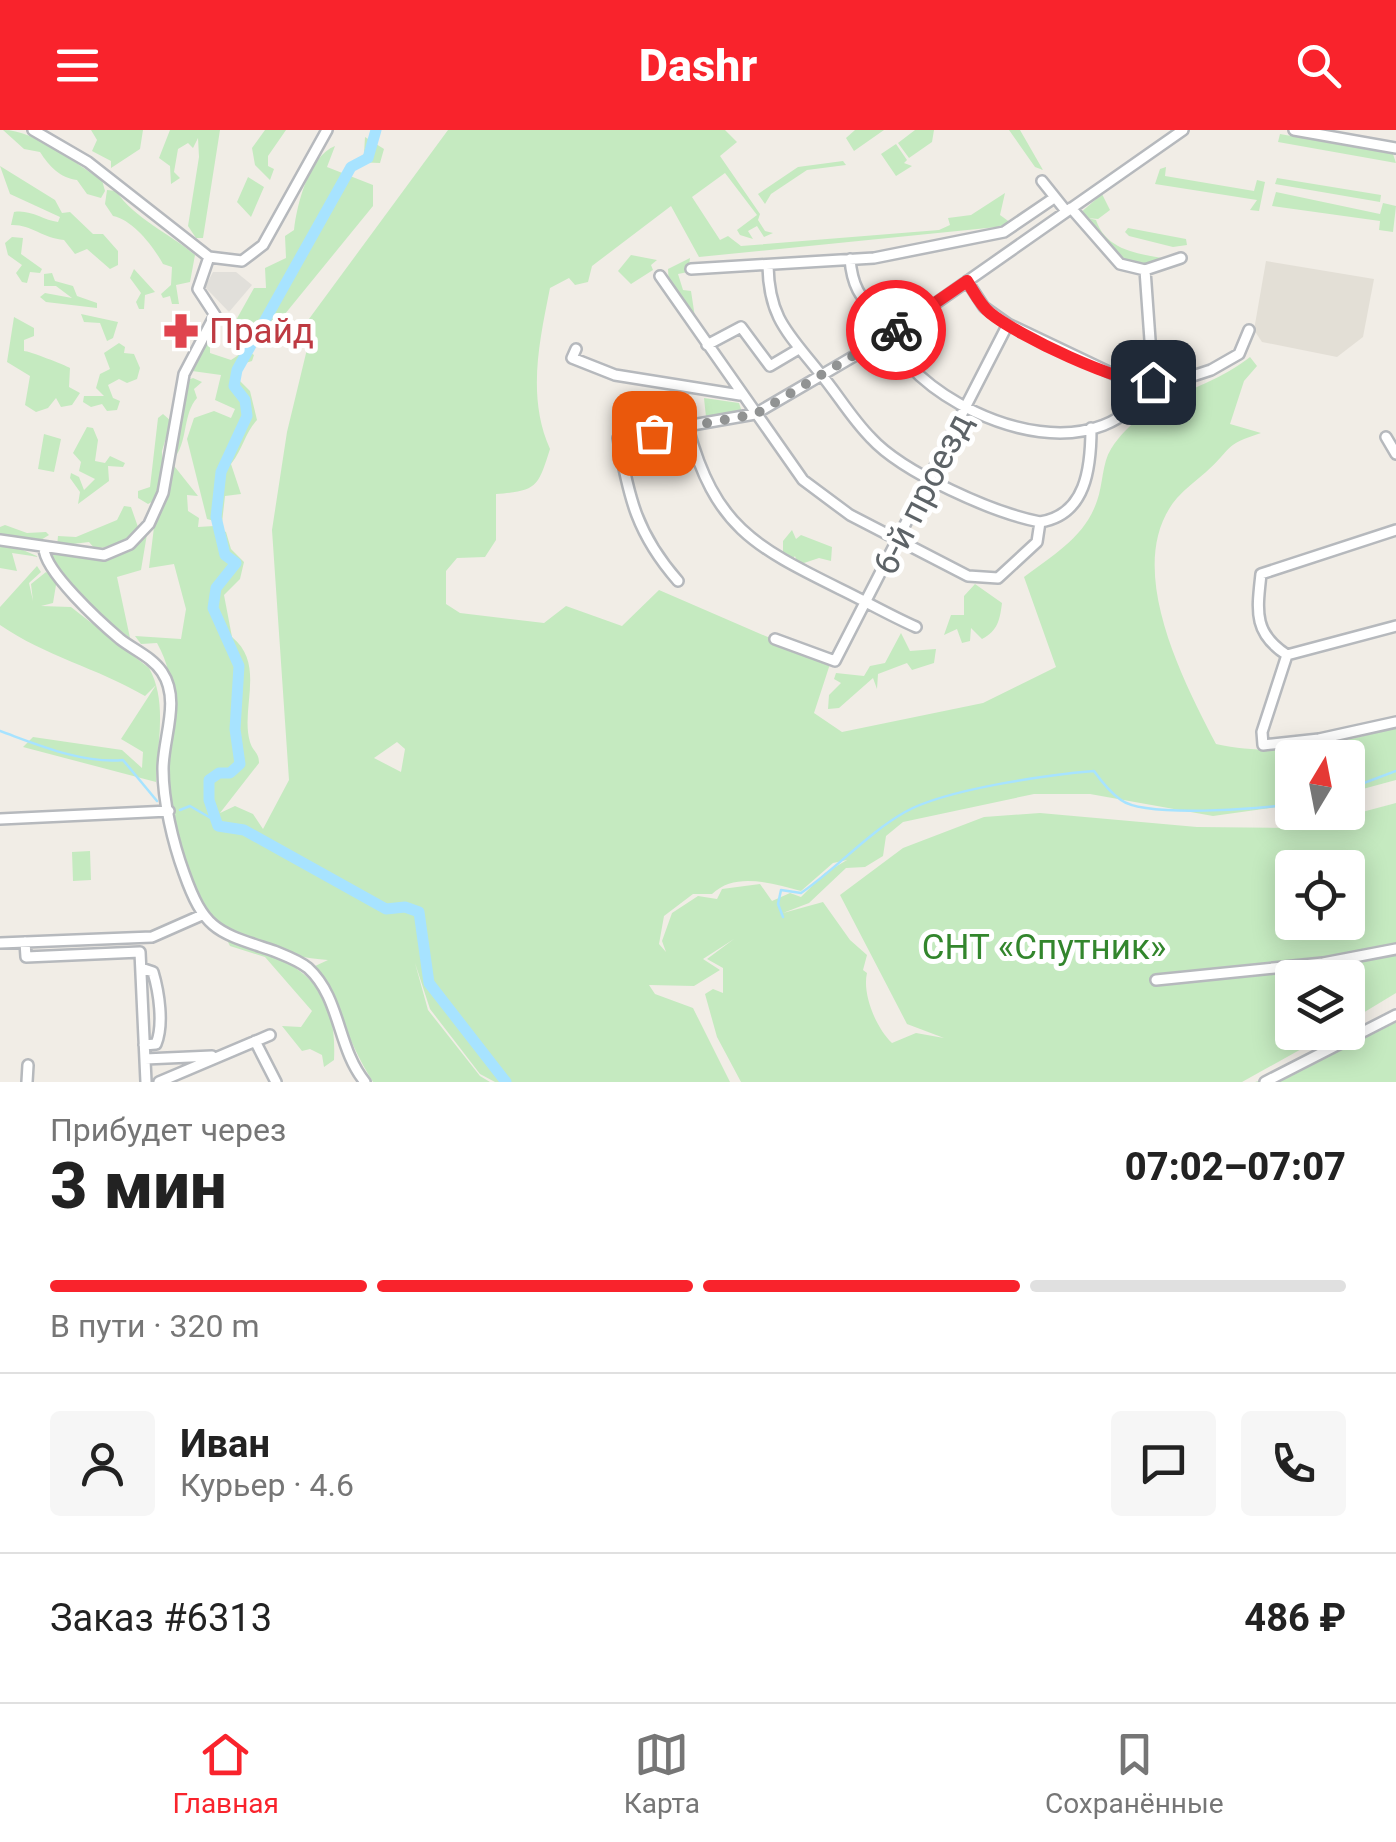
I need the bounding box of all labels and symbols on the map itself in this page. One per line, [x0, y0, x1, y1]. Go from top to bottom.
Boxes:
courier [846, 280, 946, 380]
place label: Прайд [209, 311, 314, 352]
pharmacy icon: Прайд [162, 312, 200, 350]
pin [1111, 340, 1196, 425]
pin [612, 391, 697, 476]
street label: 6-й проезд [865, 407, 981, 581]
north arrow [1275, 740, 1365, 830]
park label: СНТ «Спутник» [922, 927, 1166, 968]

